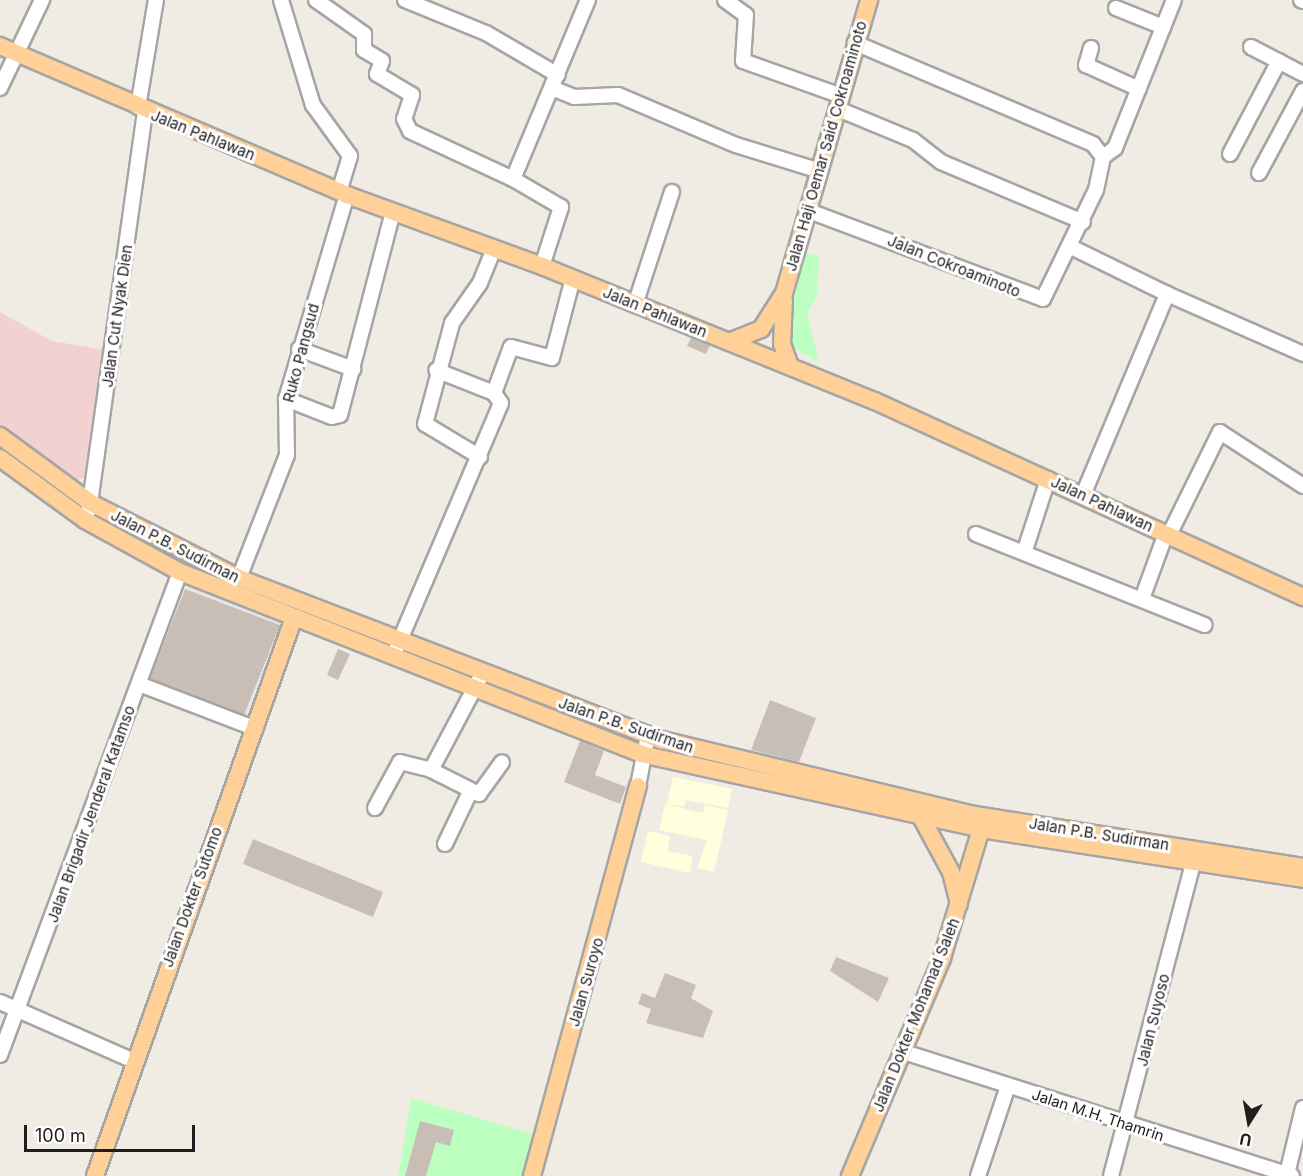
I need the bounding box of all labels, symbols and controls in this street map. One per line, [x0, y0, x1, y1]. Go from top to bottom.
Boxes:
street label: Jalan Haji Oemar Said Cokroaminoto [782, 19, 870, 273]
street label: Jalan Pahlawan [148, 106, 258, 164]
street label: Jalan Cokroaminoto [885, 231, 1023, 301]
street label: Jalan Cut Nyak Dien [98, 244, 136, 388]
street label: Jalan Pahlawan [600, 283, 710, 341]
street label: Ruko Pangsud [279, 302, 323, 404]
street label: Jalan Pahlawan [1048, 472, 1156, 536]
street label: Jalan P.B. Sudirman [108, 506, 242, 586]
street label: Jalan P.B. Sudirman [556, 693, 696, 757]
street label: Jalan Brigadir Jenderal Katamso [43, 703, 139, 925]
street label: Jalan P.B. Sudirman [1028, 814, 1170, 854]
street label: Jalan Dokter Sutomo [158, 824, 226, 970]
street label: Jalan Dokter Mohamad Saleh [869, 915, 963, 1115]
street label: Jalan Suroyo [565, 935, 607, 1029]
street label: Jalan Suyoso [1133, 972, 1173, 1068]
street label: Jalan M.H. Thamrin [1030, 1085, 1166, 1145]
north arrow [1219, 1092, 1279, 1152]
scale bar [27, 1113, 198, 1151]
text: 100 m [35, 1125, 86, 1146]
text: U [1238, 1129, 1253, 1151]

